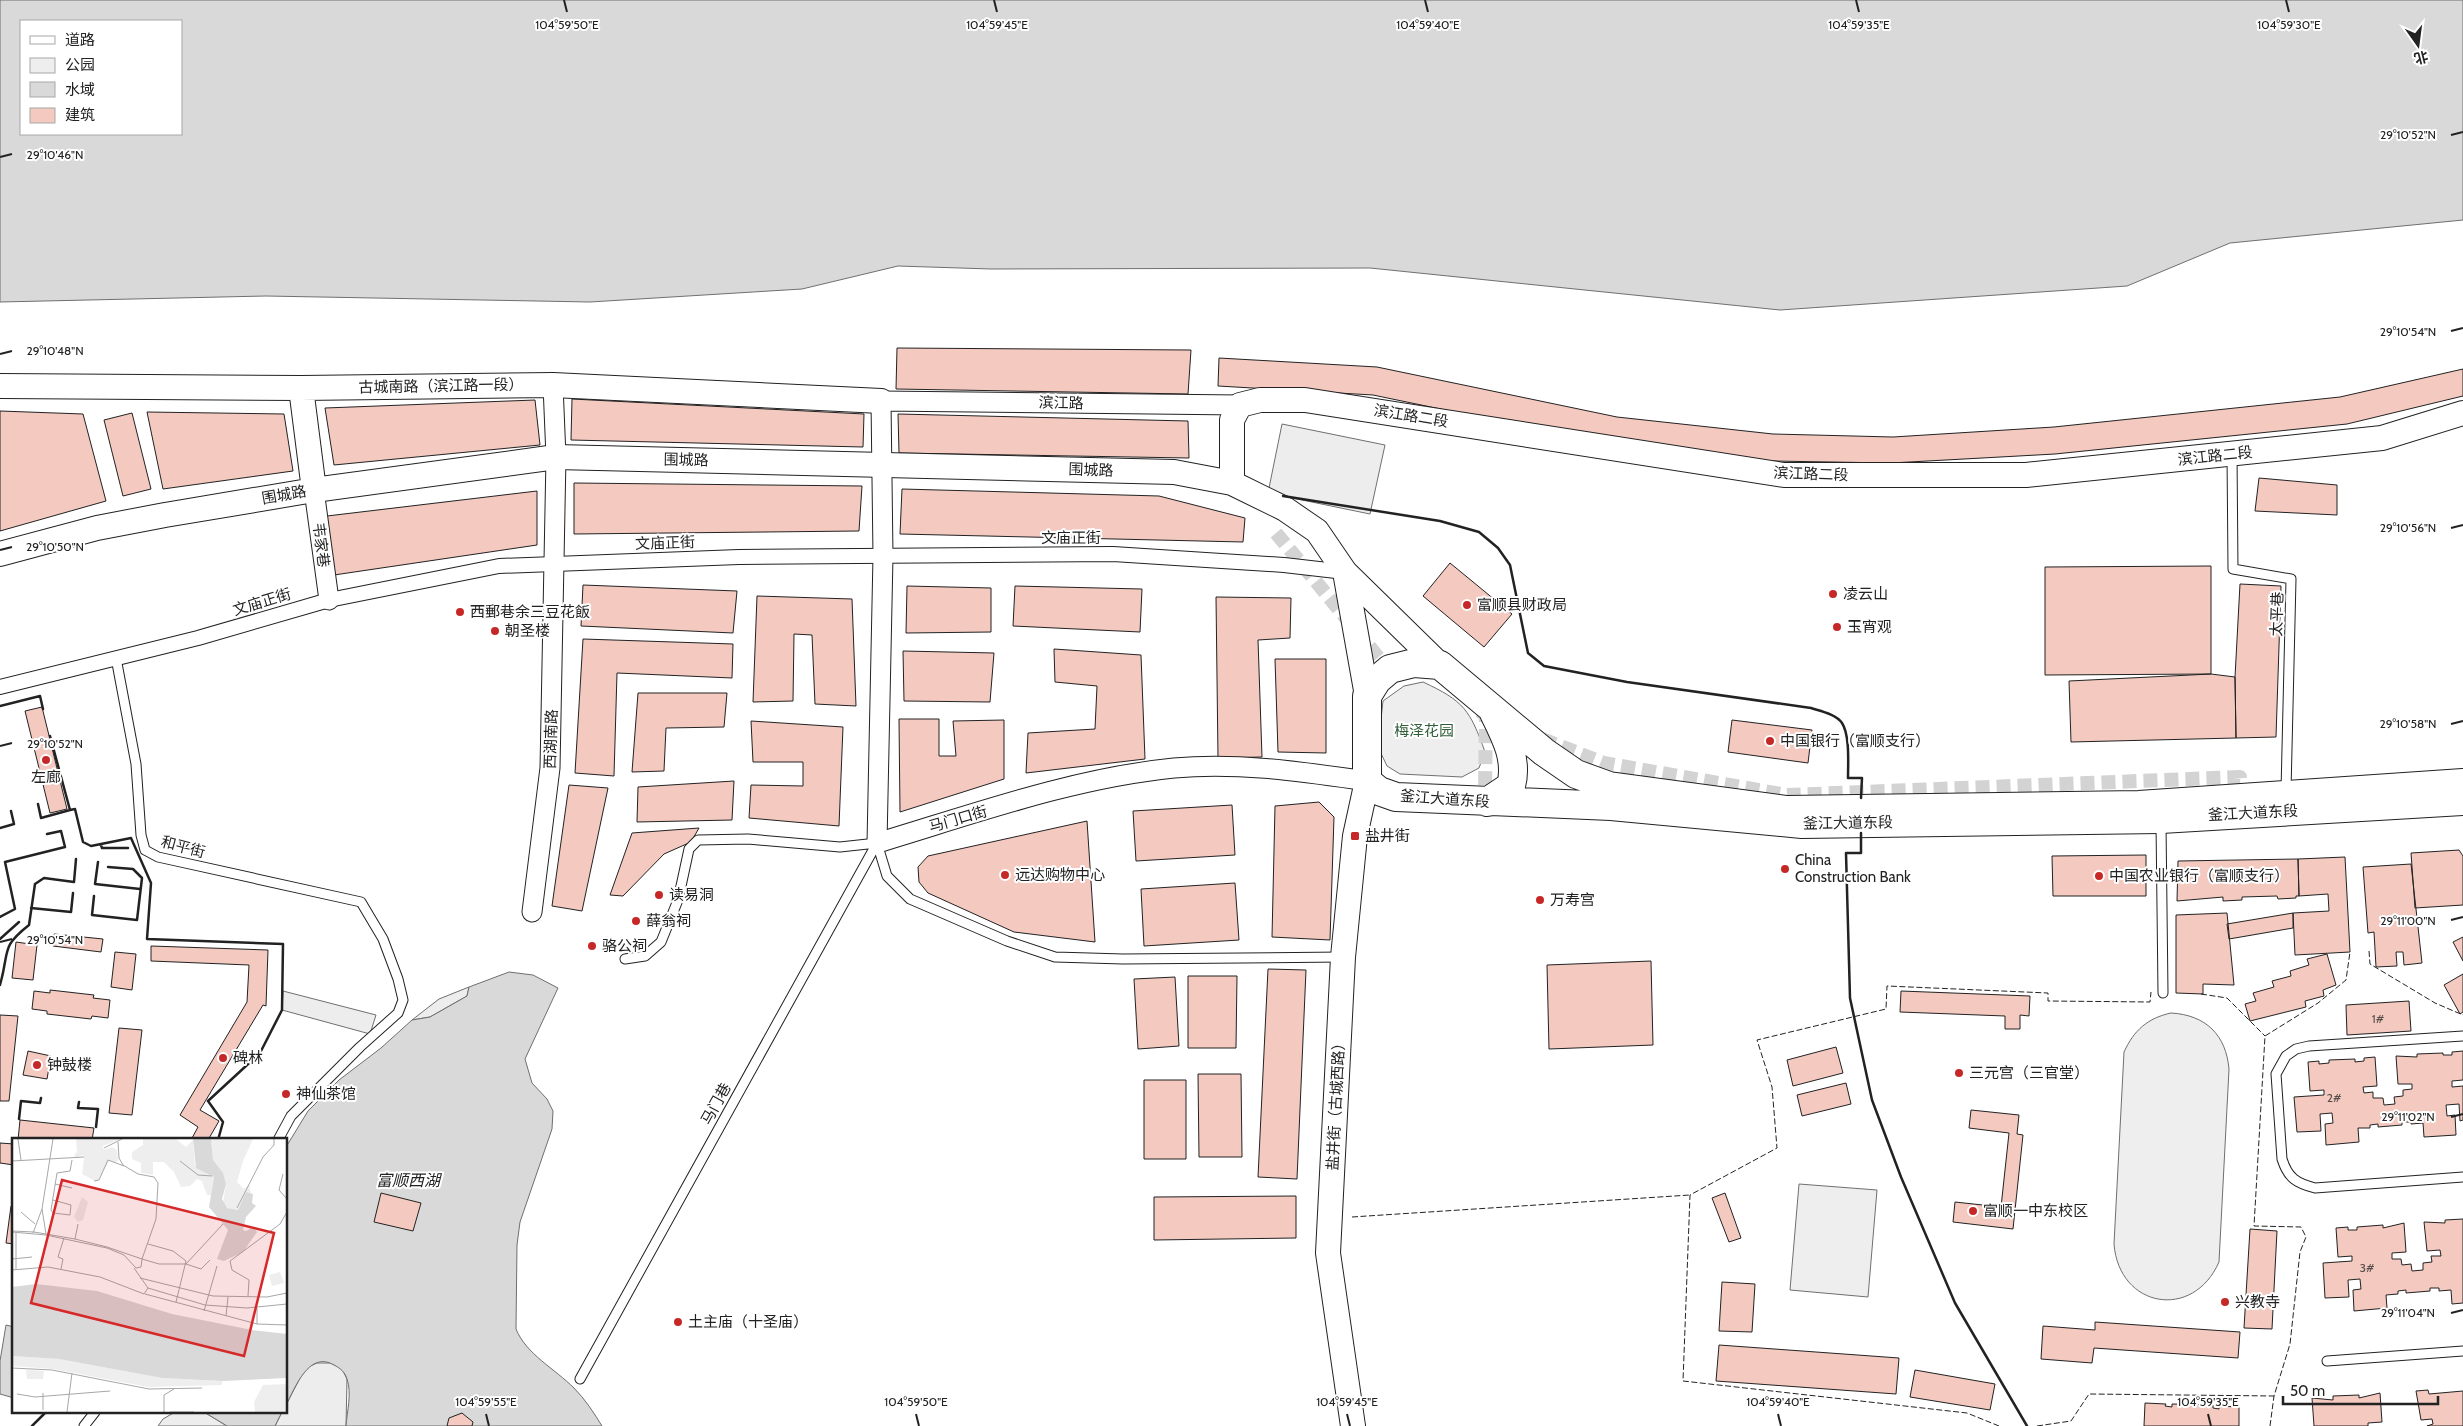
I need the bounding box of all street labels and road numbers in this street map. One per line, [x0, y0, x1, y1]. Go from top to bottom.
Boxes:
street label: 古城南路（滨江路一段） [358, 376, 524, 396]
street label: 滨江路 [1038, 394, 1084, 412]
street label: 滨江路二段 [1373, 401, 1449, 431]
street label: 滨江路二段 [2177, 443, 2253, 469]
street label: 围城路 [663, 451, 709, 469]
street label: 围城路 [1068, 460, 1114, 480]
street label: 滨江路二段 [1773, 464, 1849, 484]
street label: 围城路 [260, 482, 308, 508]
street label: 韦家巷 [309, 522, 333, 568]
street label: 文庙正街 [1041, 529, 1101, 547]
street label: 文庙正街 [635, 533, 695, 553]
street label: 文庙正街 [231, 585, 293, 619]
street label: 太平巷 [2267, 591, 2287, 637]
street label: 西湖南路 [541, 709, 561, 769]
street label: 釜江大道东段 [1399, 787, 1491, 811]
street label: 马门口街 [927, 802, 989, 836]
street label: 釜江大道东段 [2208, 802, 2298, 824]
street label: 釜江大道东段 [1803, 813, 1893, 833]
street label: 和平街 [159, 832, 207, 862]
street label: 盐井街（古城西路） [1323, 1035, 1349, 1171]
street label: 马门巷 [697, 1080, 735, 1128]

